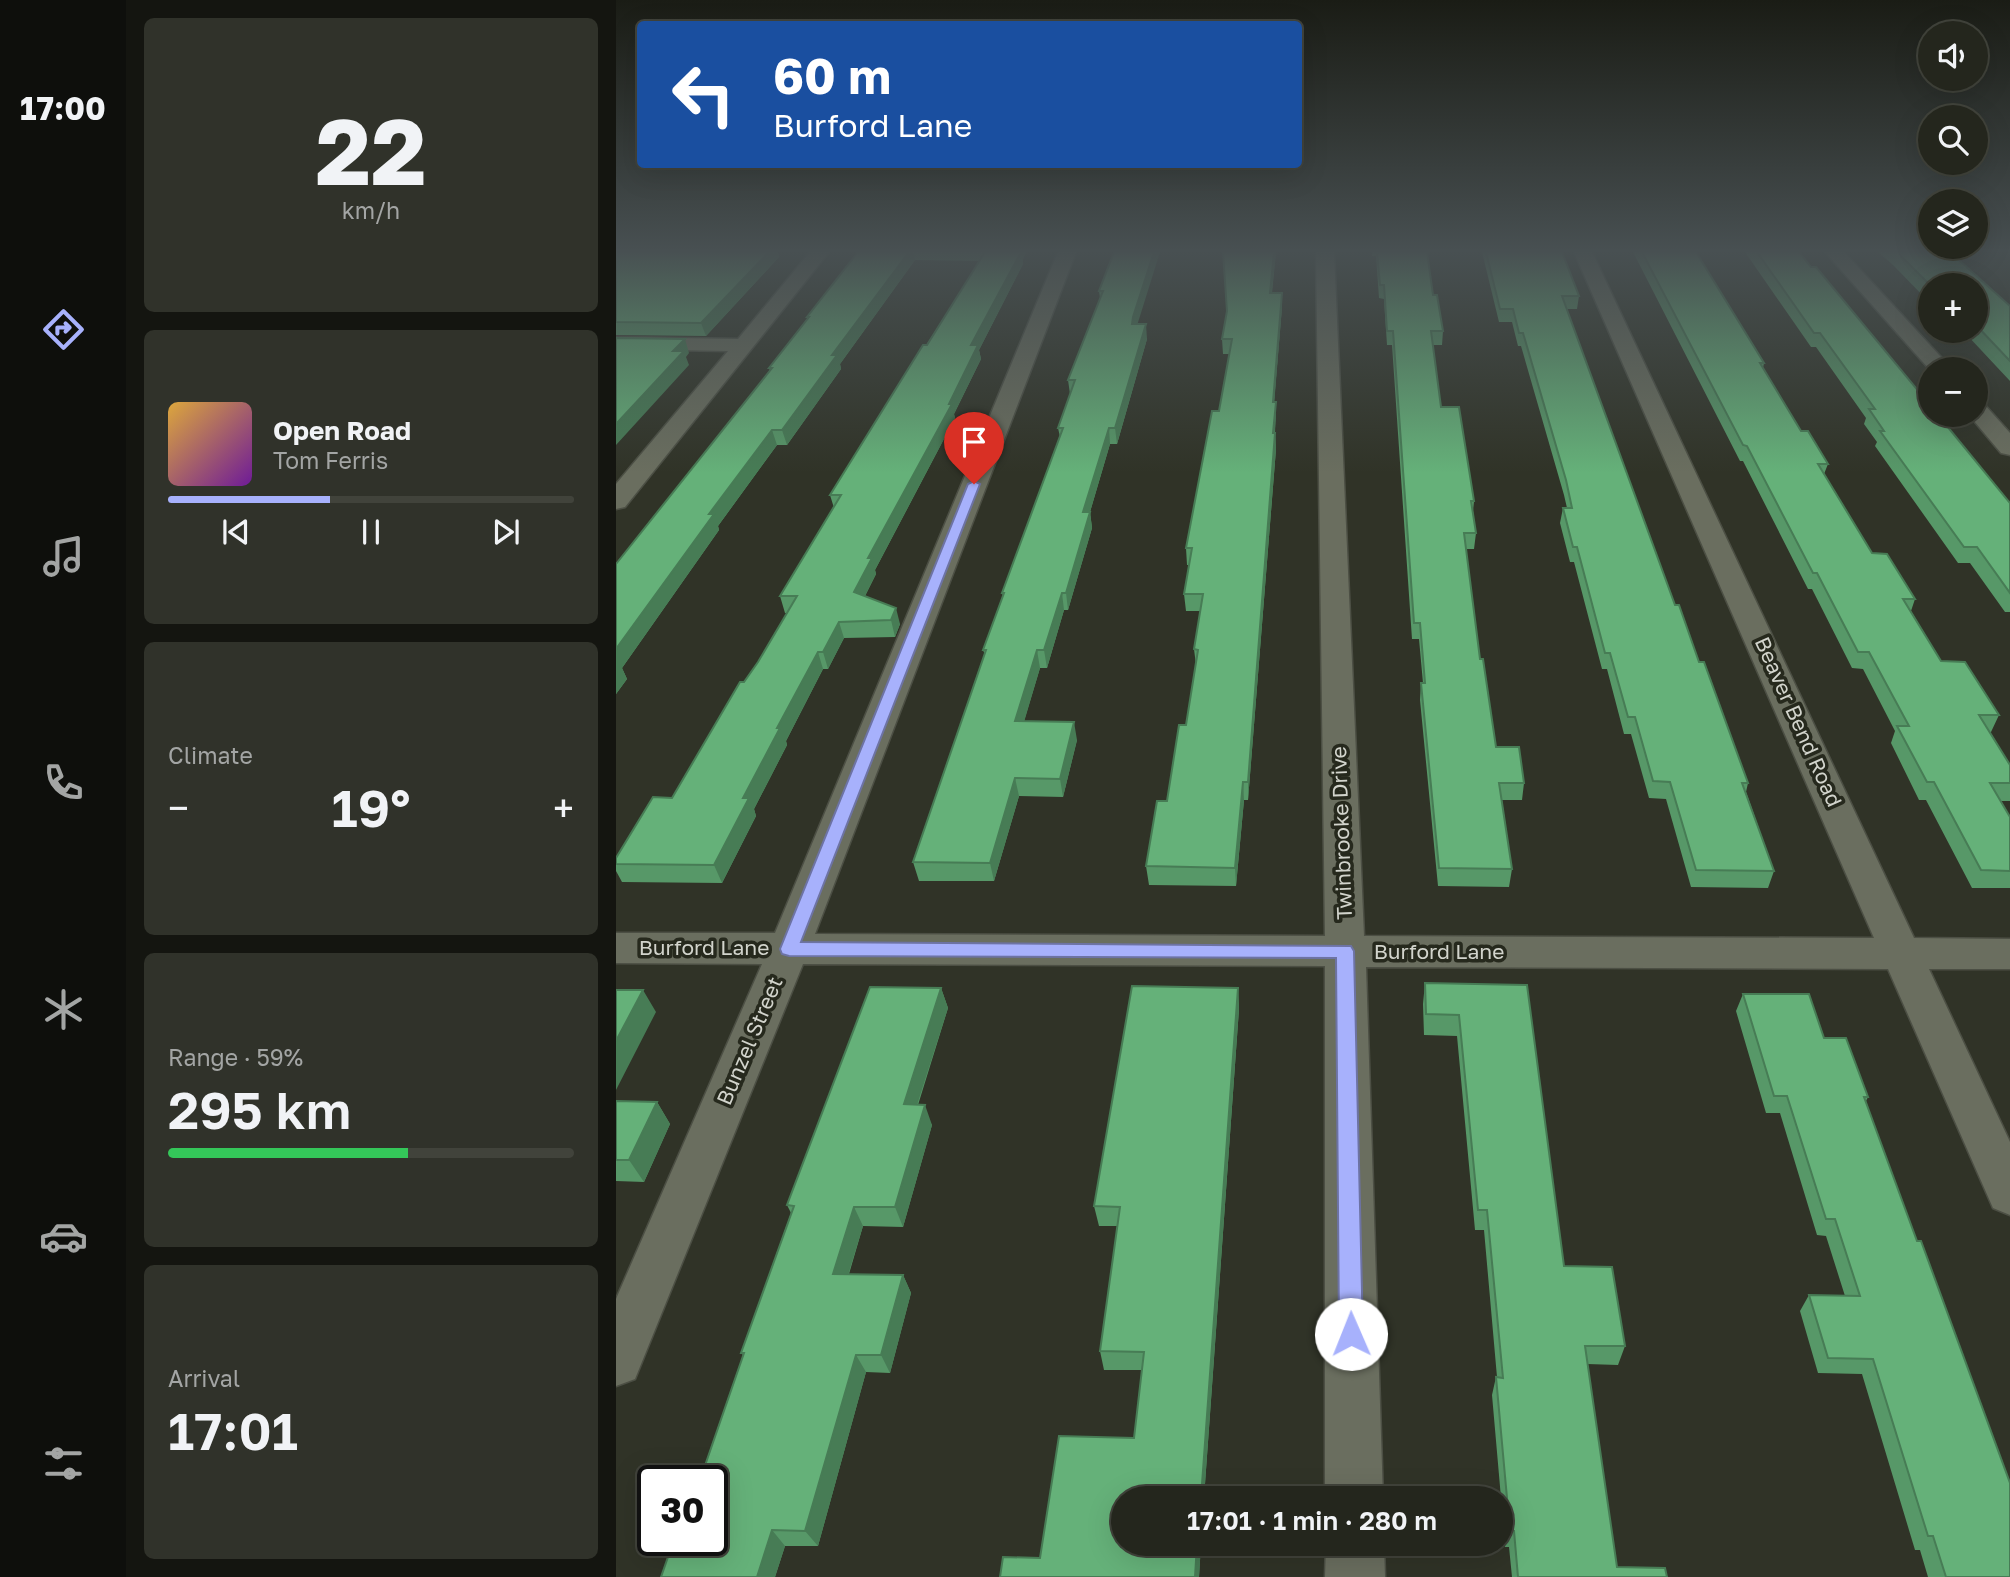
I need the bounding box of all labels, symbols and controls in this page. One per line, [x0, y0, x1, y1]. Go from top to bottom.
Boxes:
map controls [1918, 21, 1988, 427]
button: sound [1918, 21, 1988, 91]
text: 60 m [773, 46, 891, 105]
icon: left [658, 49, 749, 140]
text: 17:00 [20, 89, 106, 127]
text: 22 [315, 96, 427, 205]
button: search [1918, 105, 1988, 175]
text: Burford Lane [773, 106, 972, 144]
button: layers [1918, 189, 1988, 259]
text: km/h [342, 196, 400, 224]
button: + [1918, 273, 1988, 343]
icon: directions [39, 305, 88, 354]
button: − [1918, 357, 1988, 427]
pin [944, 412, 1004, 484]
text: Open Road [273, 415, 411, 446]
icon: arrive [955, 423, 993, 461]
text: Tom Ferris [273, 446, 388, 474]
icon: previous [217, 513, 255, 551]
icon: pause [352, 513, 390, 551]
icon: next [487, 513, 525, 551]
icon: music [39, 532, 88, 581]
street label: Beaver Bend Road [1750, 633, 1848, 811]
text: Climate [168, 741, 253, 769]
street label: Twinbrooke Drive [1325, 746, 1357, 920]
icon: phone [39, 758, 88, 807]
text: 19° [332, 776, 410, 838]
text: − [168, 785, 189, 830]
text: + [553, 785, 574, 830]
street label: Burford Lane [639, 934, 769, 960]
street label: Burford Lane [1374, 938, 1504, 964]
street label: Bunzel Street [710, 973, 788, 1109]
icon: climate [39, 985, 88, 1034]
text: Range · 59% [168, 1043, 303, 1071]
text: 295 km [168, 1078, 351, 1140]
icon: car [39, 1212, 88, 1261]
position arrow [1314, 1297, 1388, 1371]
text: Arrival [168, 1364, 240, 1392]
text: 17:01 [168, 1399, 298, 1461]
icon: filters [39, 1439, 88, 1488]
speed limit sign: 30 [637, 1465, 728, 1556]
text: 17:01 · 1 min · 280 m [1187, 1505, 1437, 1536]

